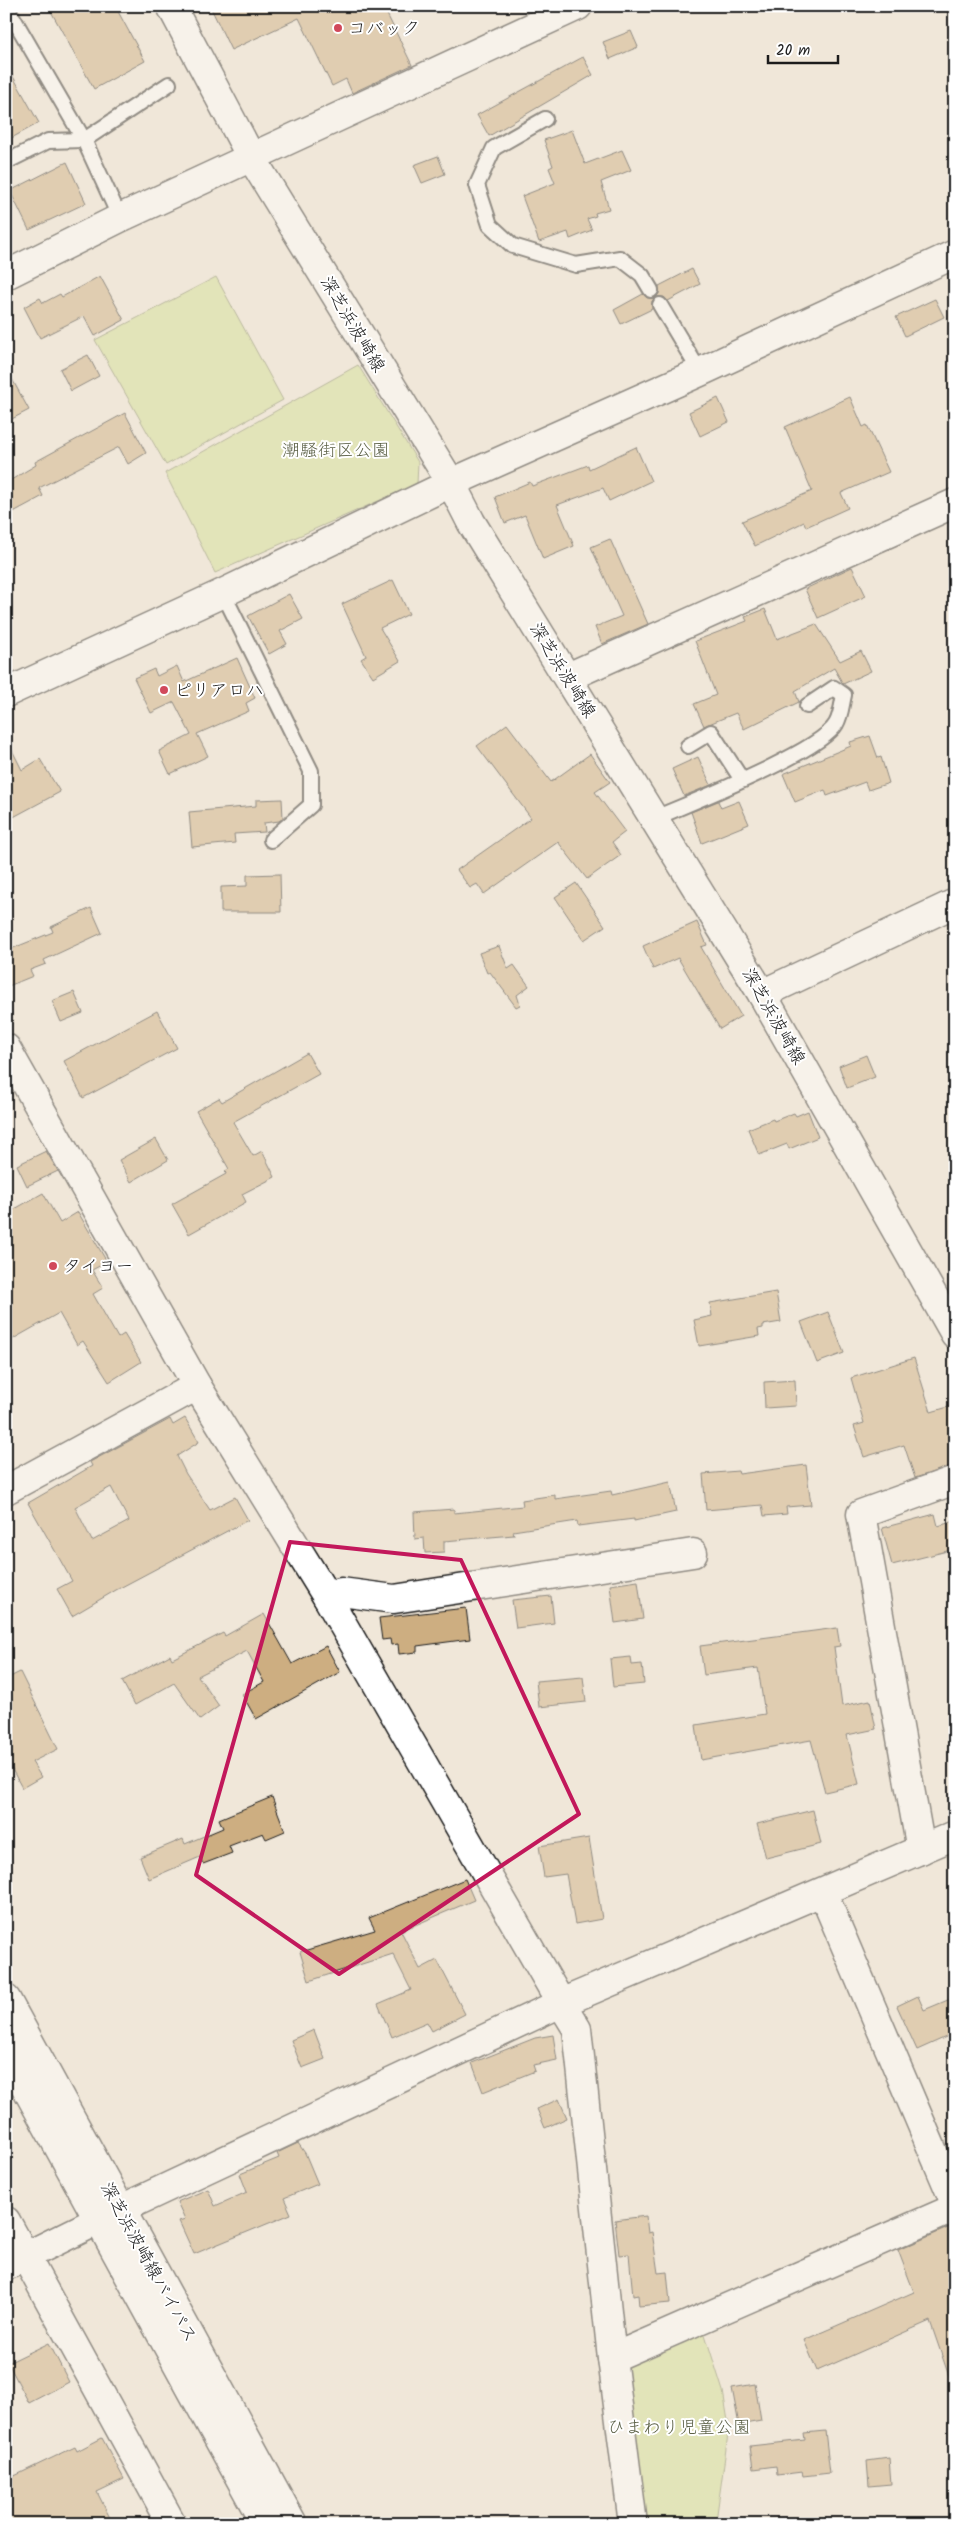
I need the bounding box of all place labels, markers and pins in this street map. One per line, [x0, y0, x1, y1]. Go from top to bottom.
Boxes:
place label: コバック [348, 15, 420, 44]
marker: コバック [332, 22, 344, 34]
place label: ピリアロハ [174, 677, 264, 706]
marker: ピリアロハ [158, 684, 170, 696]
place label: タイヨー [63, 1253, 133, 1282]
marker: タイヨー [47, 1260, 59, 1272]

